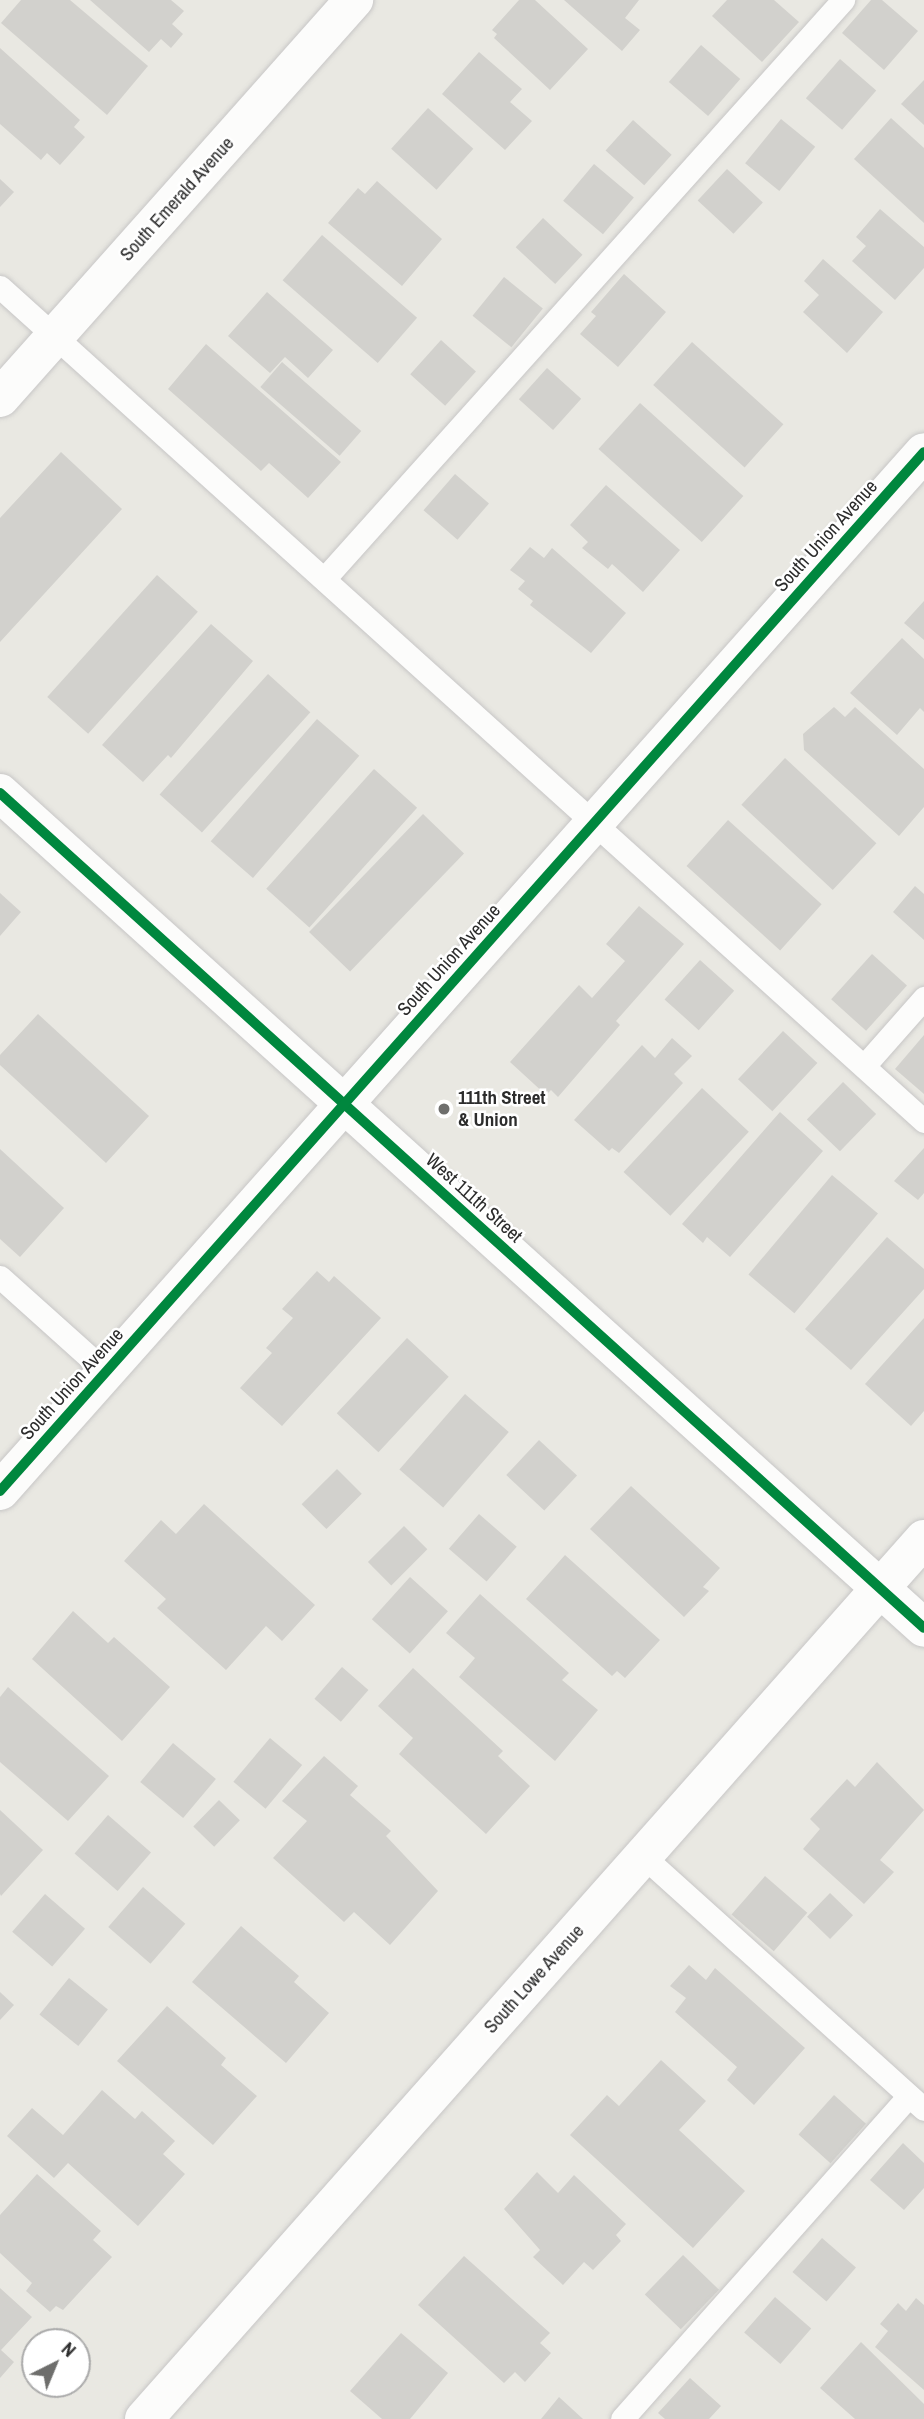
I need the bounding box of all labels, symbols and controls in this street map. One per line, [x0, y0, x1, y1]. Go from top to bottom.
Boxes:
street label: South Emerald Avenue [115, 132, 239, 266]
street label: South Union Avenue [770, 475, 882, 597]
street label: South Union Avenue [393, 899, 505, 1021]
place label: 111th Street & Union [458, 1087, 545, 1131]
marker: 111th Street & Union [436, 1101, 452, 1117]
street label: West 111th Street [421, 1149, 527, 1247]
street label: South Union Avenue [16, 1323, 128, 1445]
street label: South Lowe Avenue [479, 1920, 589, 2038]
north arrow [21, 2328, 91, 2398]
text: N [56, 2336, 82, 2362]

